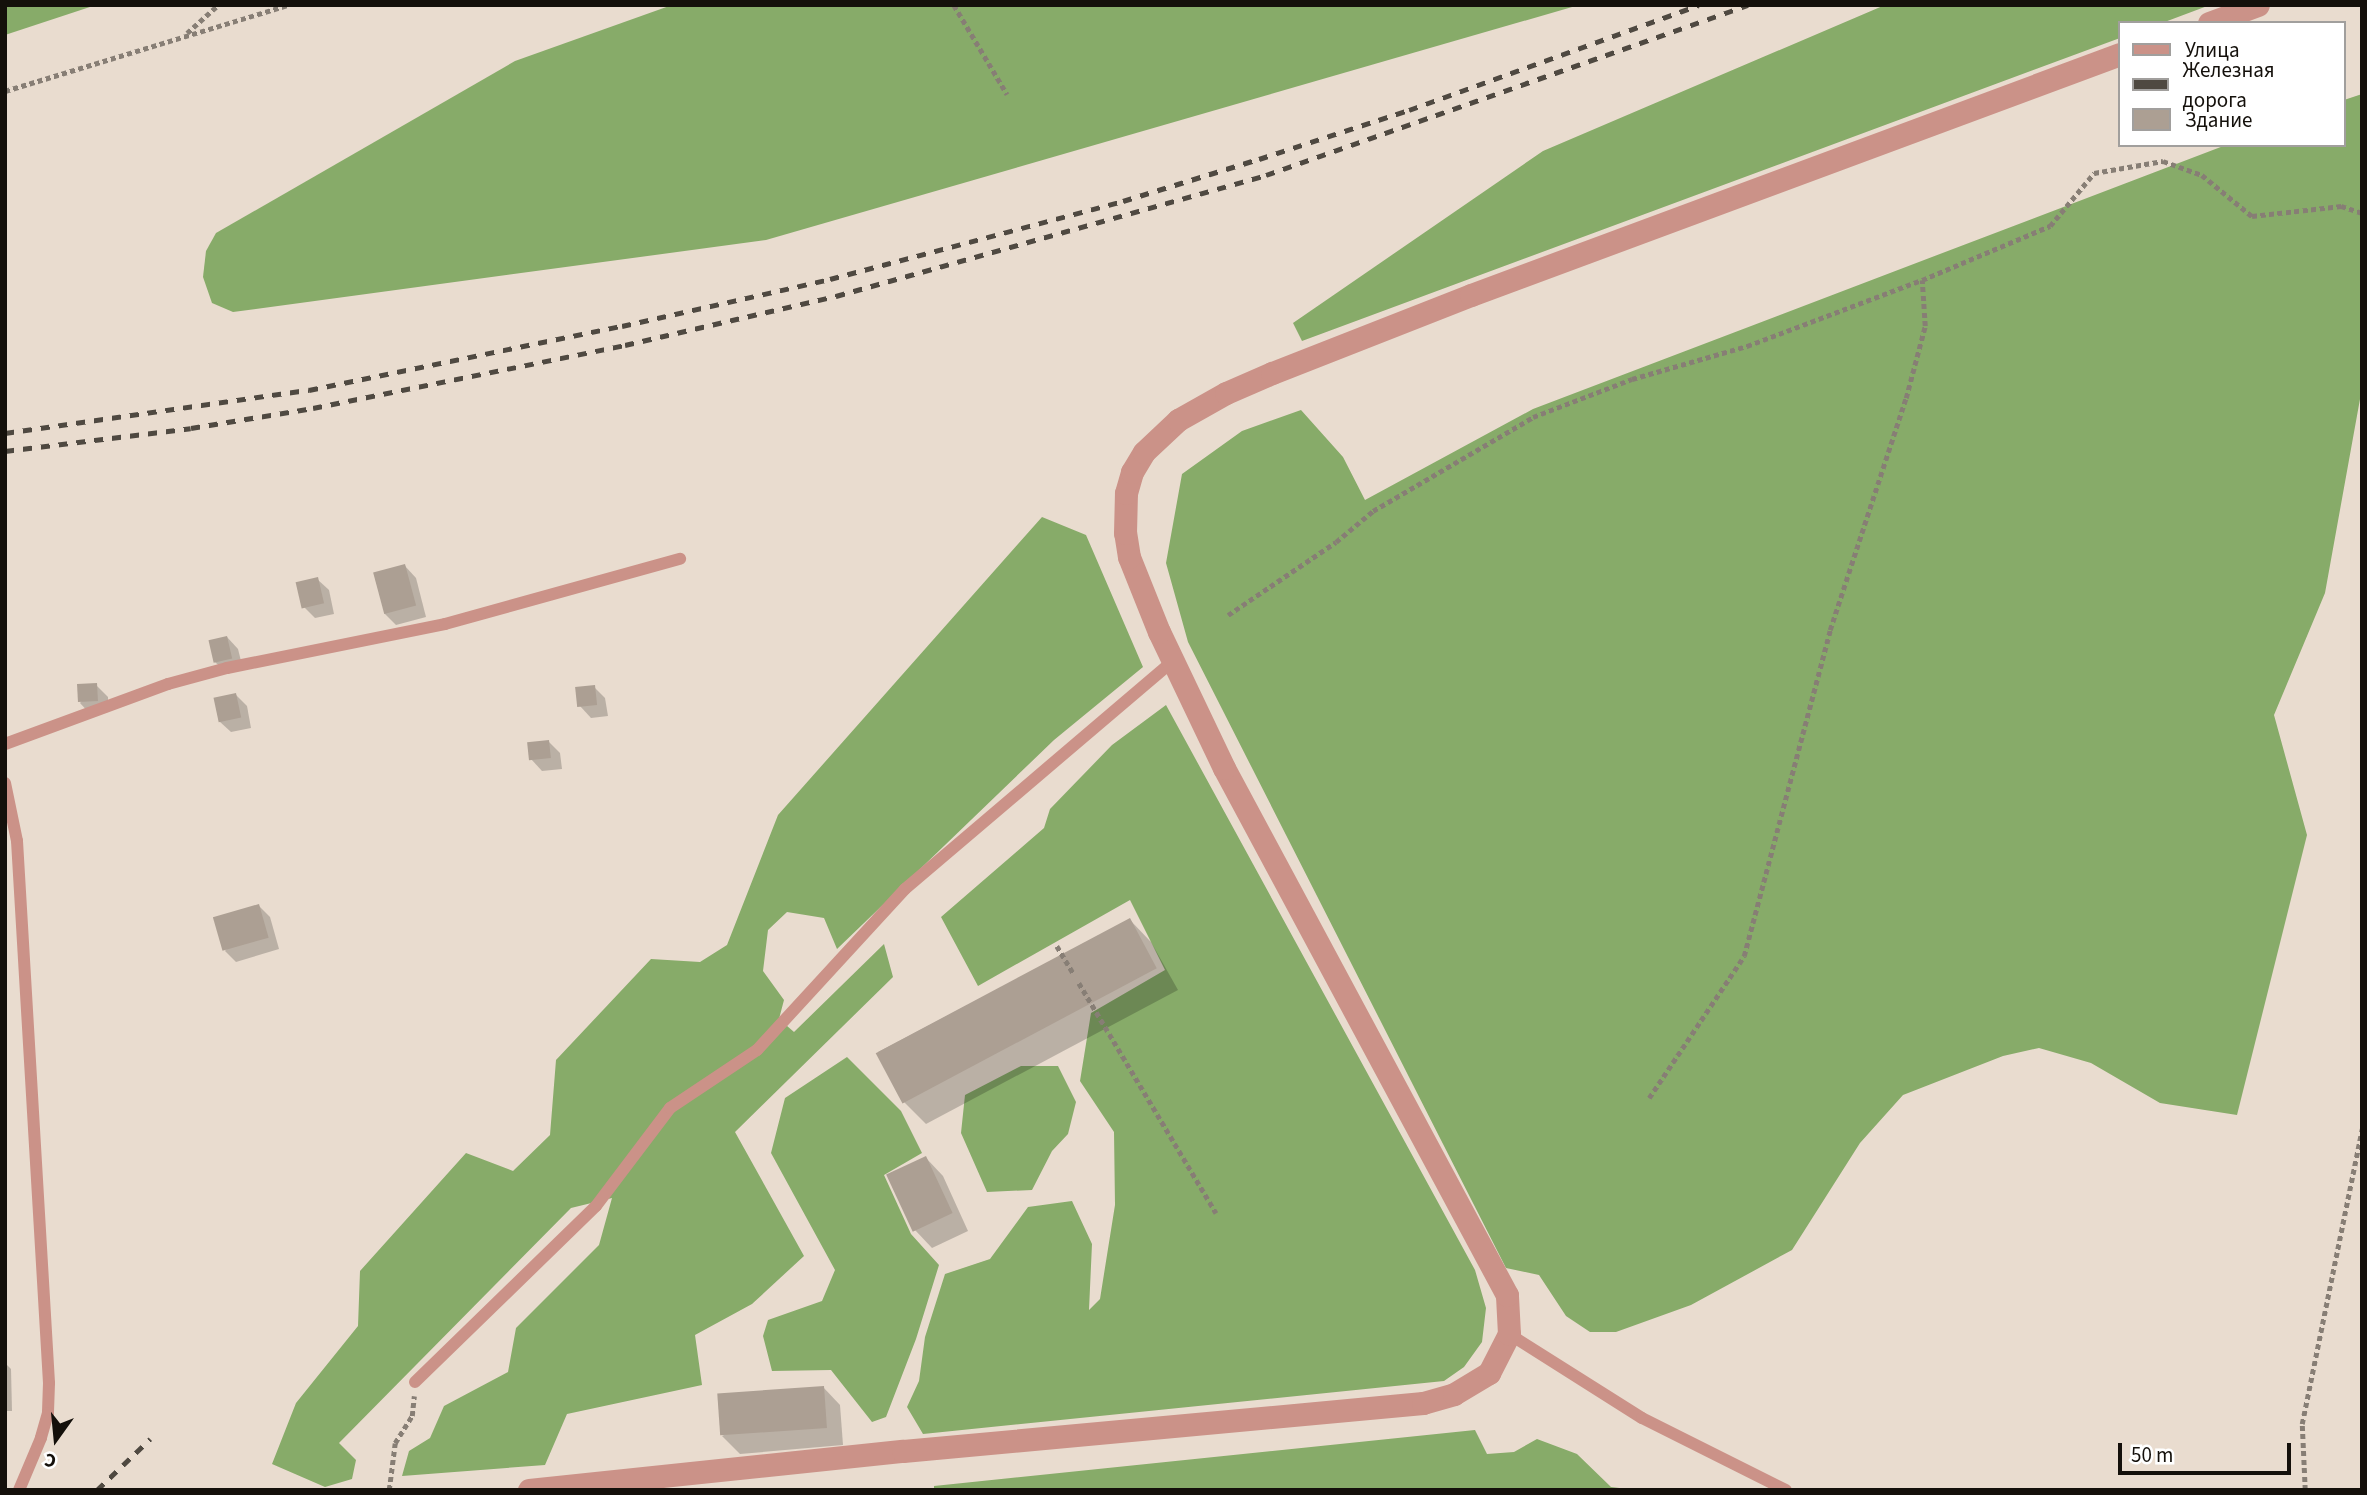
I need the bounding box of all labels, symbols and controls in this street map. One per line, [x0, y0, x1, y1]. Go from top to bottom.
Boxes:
legend [2118, 21, 2346, 147]
text: Улица [2185, 35, 2240, 65]
text: Железная дорога [2183, 55, 2275, 115]
text: Здание [2185, 105, 2253, 135]
north arrow [21, 1404, 91, 1474]
scale bar [2122, 1428, 2295, 1472]
text: 50 m [2131, 1440, 2173, 1470]
text: С [42, 1445, 59, 1474]

